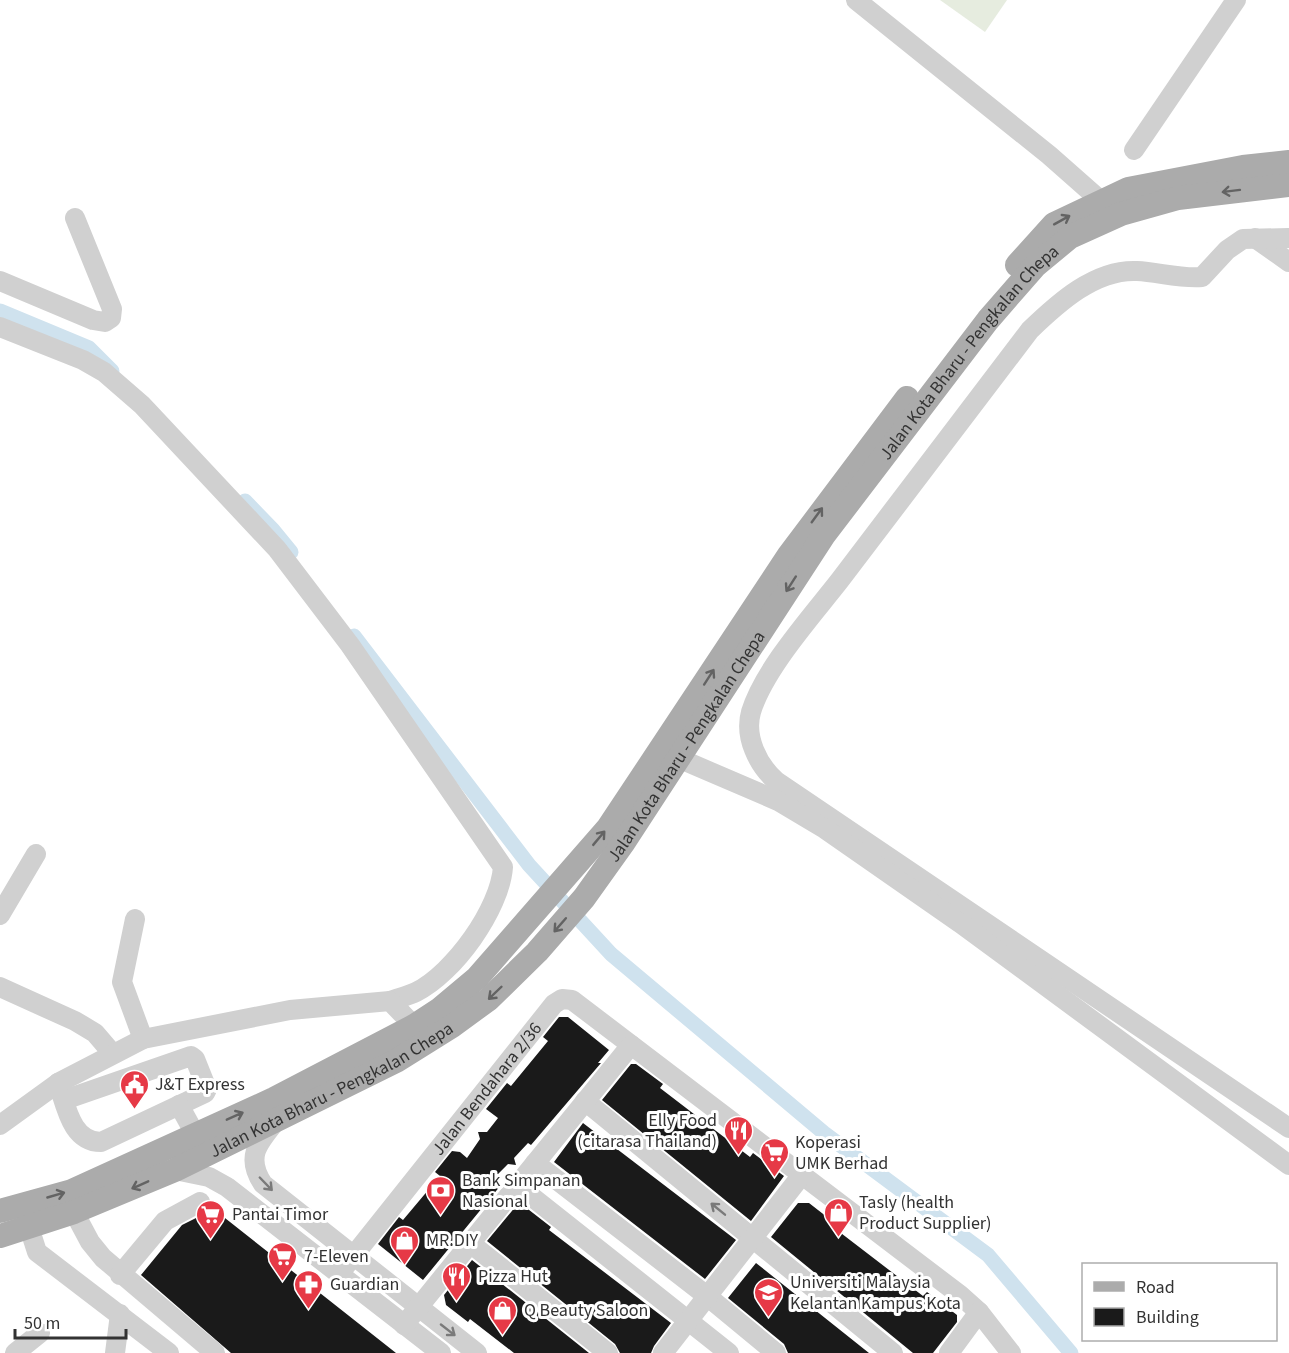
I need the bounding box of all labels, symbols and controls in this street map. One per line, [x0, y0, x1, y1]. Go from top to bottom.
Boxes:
one-way arrow [1221, 186, 1241, 197]
one-way arrow [1053, 214, 1070, 226]
street label: Jalan Kota Bharu - Pengkalan Chepa [874, 239, 1064, 465]
one-way arrow [811, 507, 823, 523]
one-way arrow [785, 576, 798, 593]
street label: Jalan Kota Bharu - Pengkalan Chepa [602, 626, 771, 867]
one-way arrow [703, 669, 715, 686]
one-way arrow [593, 830, 606, 846]
one-way arrow [553, 917, 567, 932]
one-way arrow [488, 985, 503, 1000]
street label: Jalan Kota Bharu - Pengkalan Chepa [206, 1016, 458, 1164]
street label: Jalan Bendahara 2/36 [426, 1017, 548, 1161]
public building icon: J&T Express [118, 1068, 150, 1110]
place label: J&T Express [155, 1072, 245, 1097]
place label: Elly Food (citarasa Thailand) [577, 1108, 717, 1154]
one-way arrow [225, 1110, 243, 1122]
restaurant icon: Elly Food (citarasa Thailand) [722, 1114, 754, 1156]
place label: Koperasi UMK Berhad [795, 1130, 888, 1176]
supermarket icon: Koperasi UMK Berhad [758, 1136, 790, 1178]
place label: Bank Simpanan Nasional [462, 1168, 581, 1214]
bank icon: Bank Simpanan Nasional [425, 1174, 457, 1216]
one-way arrow [258, 1177, 273, 1191]
one-way arrow [132, 1179, 150, 1191]
one-way arrow [46, 1189, 65, 1200]
place label: Tasly (health Product Supplier) [859, 1190, 992, 1236]
shop icon: Tasly (health Product Supplier) [822, 1196, 854, 1238]
supermarket icon: Pantai Timor [195, 1198, 227, 1240]
place label: Pantai Timor [232, 1202, 329, 1227]
one-way arrow [711, 1202, 726, 1216]
shop icon: MR.DIY [389, 1224, 421, 1266]
place label: MR.DIY [426, 1228, 479, 1253]
supermarket icon: 7-Eleven [267, 1240, 299, 1282]
place label: 7-Eleven [304, 1244, 369, 1269]
restaurant icon: Pizza Hut [441, 1260, 473, 1302]
legend [1082, 1263, 1277, 1341]
place label: Pizza Hut [478, 1264, 548, 1289]
pharmacy icon: Guardian [293, 1268, 325, 1310]
place label: Universiti Malaysia Kelantan Kampus Kota [790, 1270, 961, 1316]
place label: Guardian [330, 1272, 399, 1297]
text: Road [1136, 1275, 1175, 1300]
school or university icon: Universiti Malaysia Kelantan Kampus Kota [753, 1276, 785, 1318]
shop icon: Q Beauty Saloon [487, 1294, 519, 1336]
place label: Q Beauty Saloon [524, 1298, 648, 1323]
scale bar [15, 1302, 126, 1340]
text: Building [1136, 1305, 1199, 1330]
text: 50 m [24, 1311, 60, 1336]
one-way arrow [440, 1324, 456, 1337]

